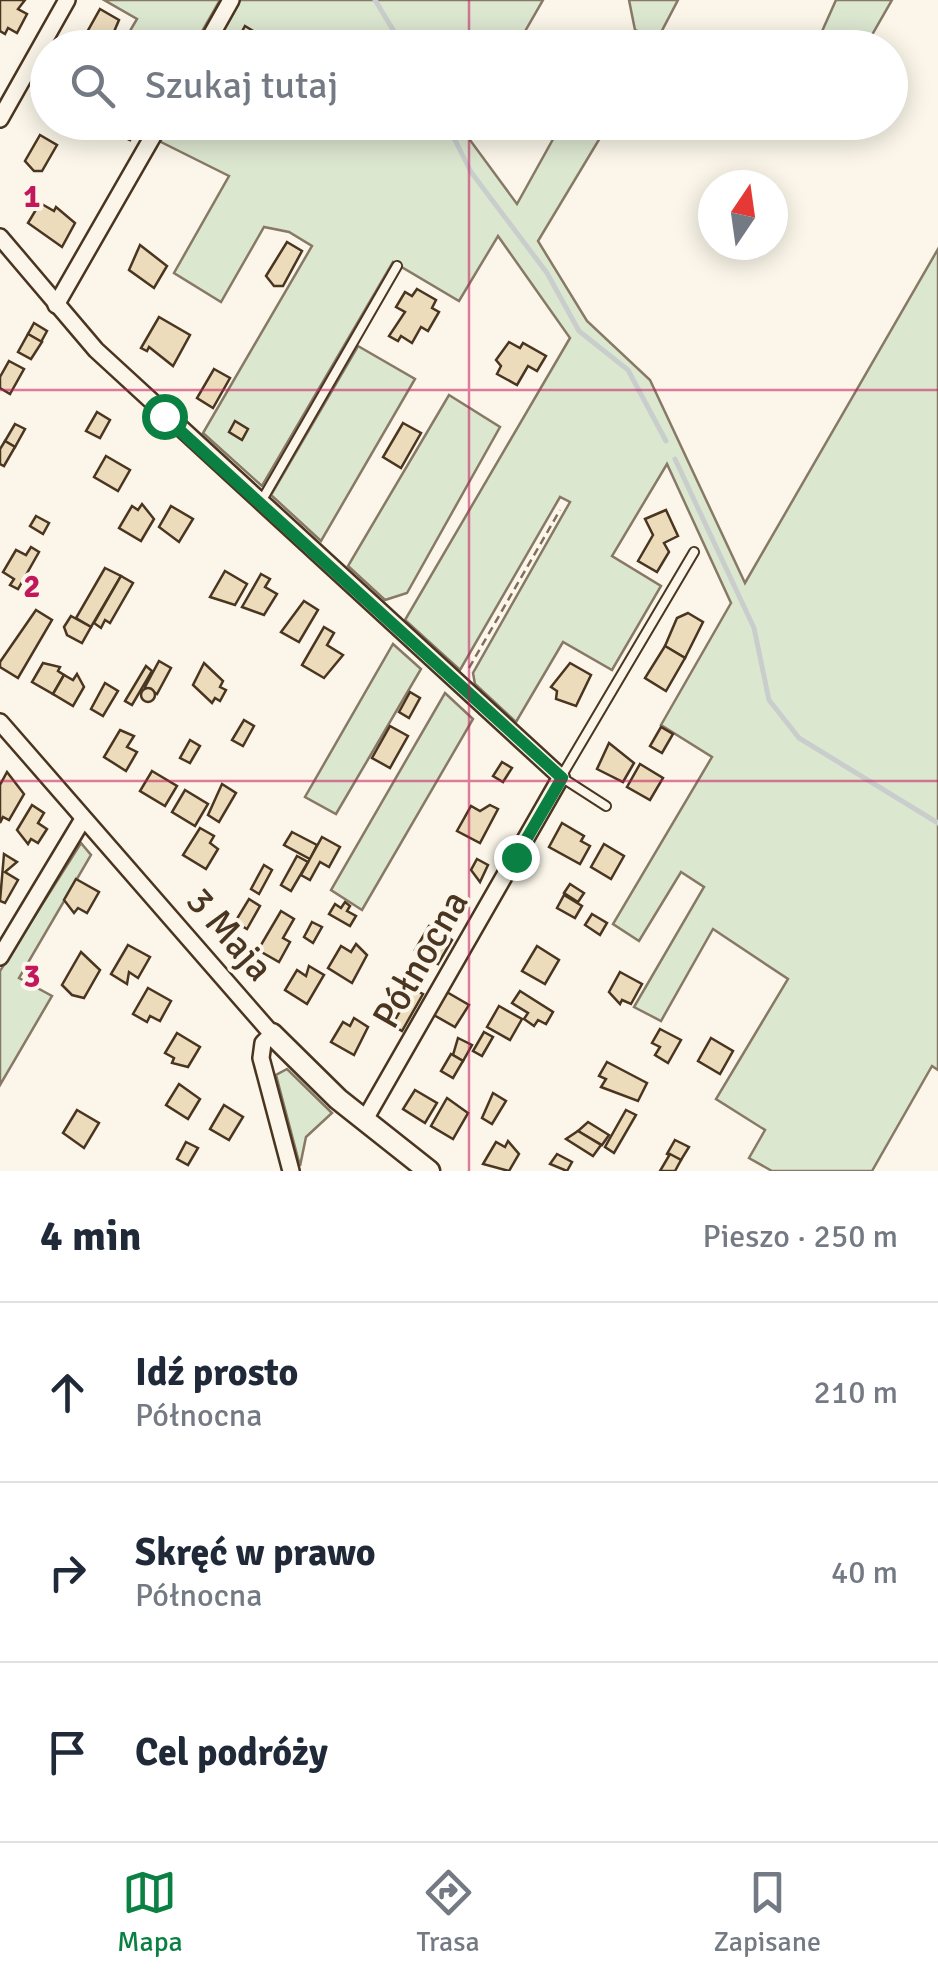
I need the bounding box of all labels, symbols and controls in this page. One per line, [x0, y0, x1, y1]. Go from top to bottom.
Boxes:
search box [30, 30, 908, 140]
icon: search [65, 58, 120, 113]
text: Szukaj tutaj [145, 62, 338, 109]
north arrow [698, 170, 788, 260]
text: 1 [23, 177, 41, 216]
route start [142, 394, 188, 440]
text: 2 [23, 567, 41, 606]
route end [494, 835, 540, 881]
street label: 3 Maja [176, 878, 283, 991]
street label: Północna [362, 882, 479, 1037]
text: 3 [23, 957, 41, 996]
text: 4 min [40, 1211, 141, 1262]
text: Pieszo · 250 m [702, 1217, 898, 1256]
text: Idź prosto [135, 1349, 298, 1396]
icon: ahead [40, 1365, 95, 1420]
text: 210 m [814, 1373, 898, 1412]
text: Północna [135, 1396, 262, 1435]
text: Skręć w prawo [135, 1529, 376, 1576]
icon: right [40, 1545, 95, 1600]
text: 40 m [831, 1553, 898, 1592]
text: Północna [135, 1576, 262, 1615]
icon: arrive [40, 1725, 95, 1780]
text: Cel podróży [135, 1729, 328, 1776]
tab: Mapa [117, 1865, 183, 1959]
tab: Trasa [416, 1865, 480, 1959]
tab: Zapisane [713, 1865, 821, 1959]

